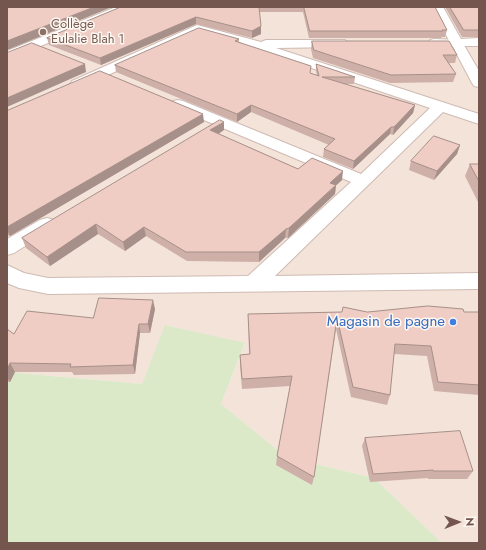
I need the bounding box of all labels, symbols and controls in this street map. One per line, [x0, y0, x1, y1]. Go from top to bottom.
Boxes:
place label: Collège Eulalie Blah 1 [51, 17, 124, 48]
marker: Collège Eulalie Blah 1 [38, 27, 48, 37]
place label: Magasin de pagne [327, 313, 445, 331]
marker: Magasin de pagne [448, 317, 458, 327]
north arrow [438, 502, 478, 542]
text: N [462, 517, 478, 526]

